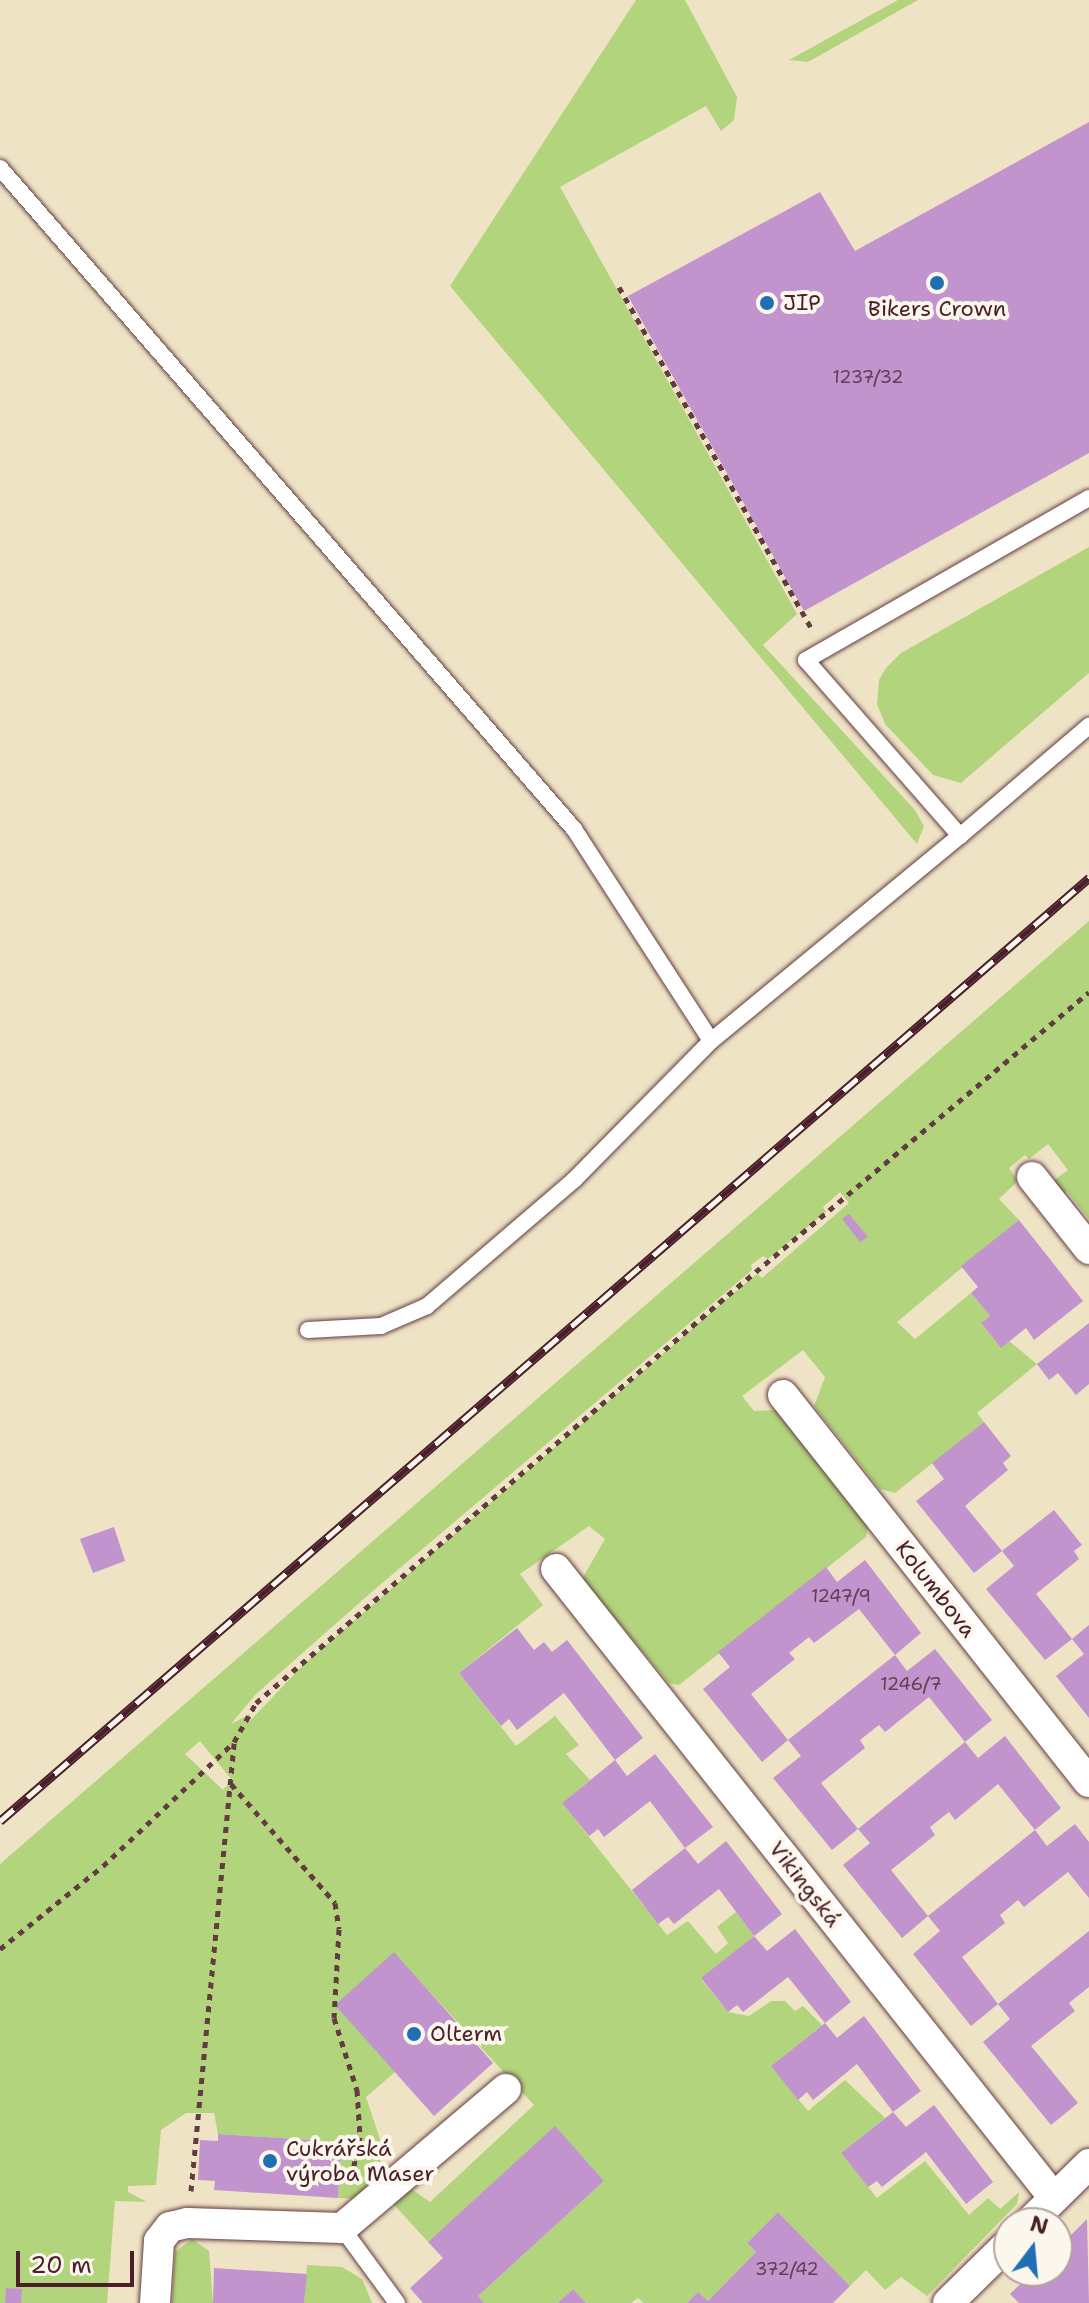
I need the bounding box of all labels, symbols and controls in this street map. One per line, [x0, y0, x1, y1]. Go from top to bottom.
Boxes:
marker: Bikers Crown [928, 274, 946, 292]
place label: JIP [783, 290, 821, 316]
marker: JIP [758, 294, 776, 312]
place label: Bikers Crown [868, 296, 1006, 322]
house number: 1237/32 [832, 366, 904, 388]
street label: Kolumbova [890, 1535, 982, 1643]
house number: 1247/9 [811, 1585, 871, 1607]
house number: 1246/7 [880, 1673, 942, 1695]
street label: Vikingská [763, 1836, 847, 1932]
place label: Olterm [430, 2021, 502, 2047]
marker: Olterm [405, 2025, 423, 2043]
place label: Cukrářská výroba Maser [286, 2135, 435, 2186]
marker: Cukrářská výroba Maser [261, 2152, 279, 2170]
north arrow [993, 2207, 1073, 2287]
text: N [1027, 2209, 1052, 2242]
scale bar [20, 2235, 138, 2285]
text: 20 m [30, 2249, 92, 2281]
house number: 372/42 [755, 2258, 819, 2280]

